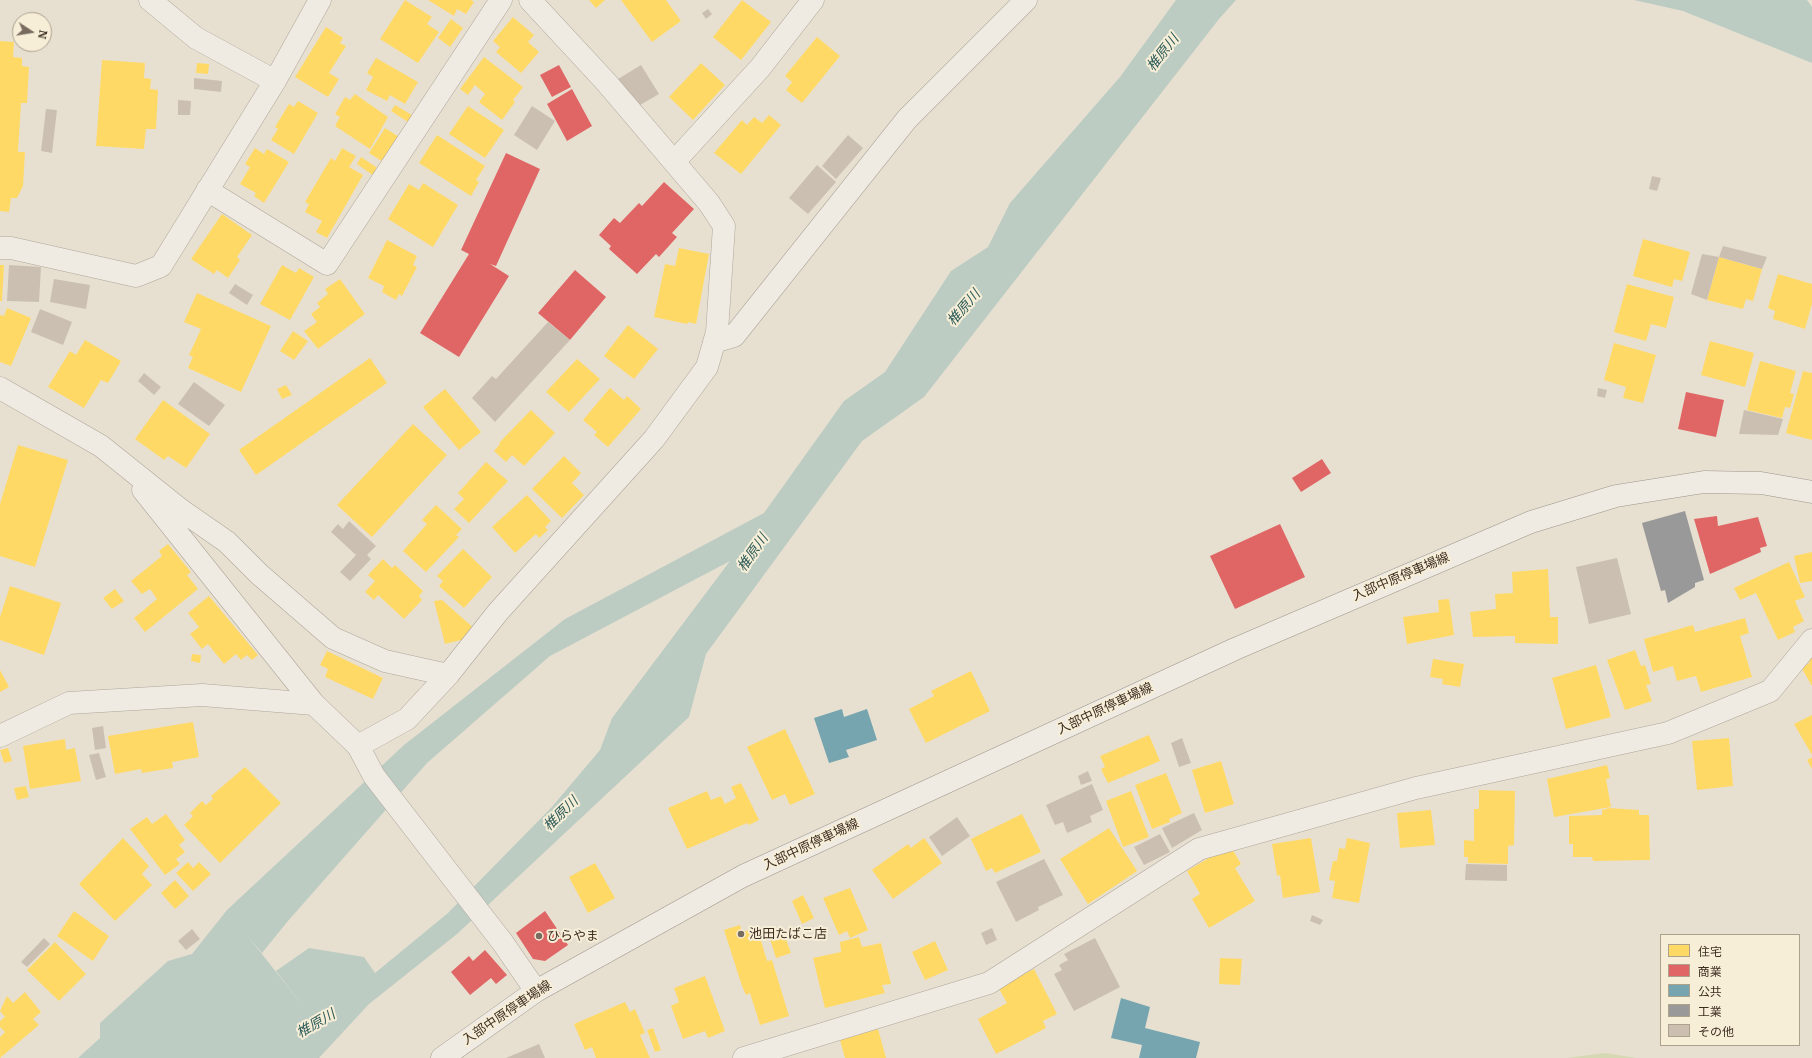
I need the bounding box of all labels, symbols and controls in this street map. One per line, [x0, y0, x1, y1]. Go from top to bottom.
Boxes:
north arrow [12, 12, 52, 52]
text: N [35, 29, 51, 40]
water label: 椎原川 [1143, 31, 1183, 75]
water label: 椎原川 [944, 287, 984, 329]
water label: 椎原川 [734, 531, 772, 575]
street label: 入部中原停車場線 [1350, 550, 1452, 604]
street label: 入部中原停車場線 [1055, 680, 1155, 738]
water label: 椎原川 [540, 793, 582, 835]
street label: 入部中原停車場線 [761, 816, 861, 874]
place label: 池田たばこ店 [749, 926, 827, 942]
place label: ひらやま [547, 928, 599, 944]
marker: 池田たばこ店 [736, 929, 746, 939]
marker: ひらやま [534, 931, 544, 941]
legend [1660, 934, 1800, 1046]
text: 住宅 [1698, 944, 1722, 959]
text: 商業 [1698, 964, 1722, 979]
street label: 入部中原停車場線 [460, 977, 554, 1049]
text: 公共 [1698, 984, 1722, 999]
text: 工業 [1698, 1004, 1722, 1019]
water label: 椎原川 [294, 1006, 338, 1042]
text: その他 [1698, 1024, 1734, 1039]

